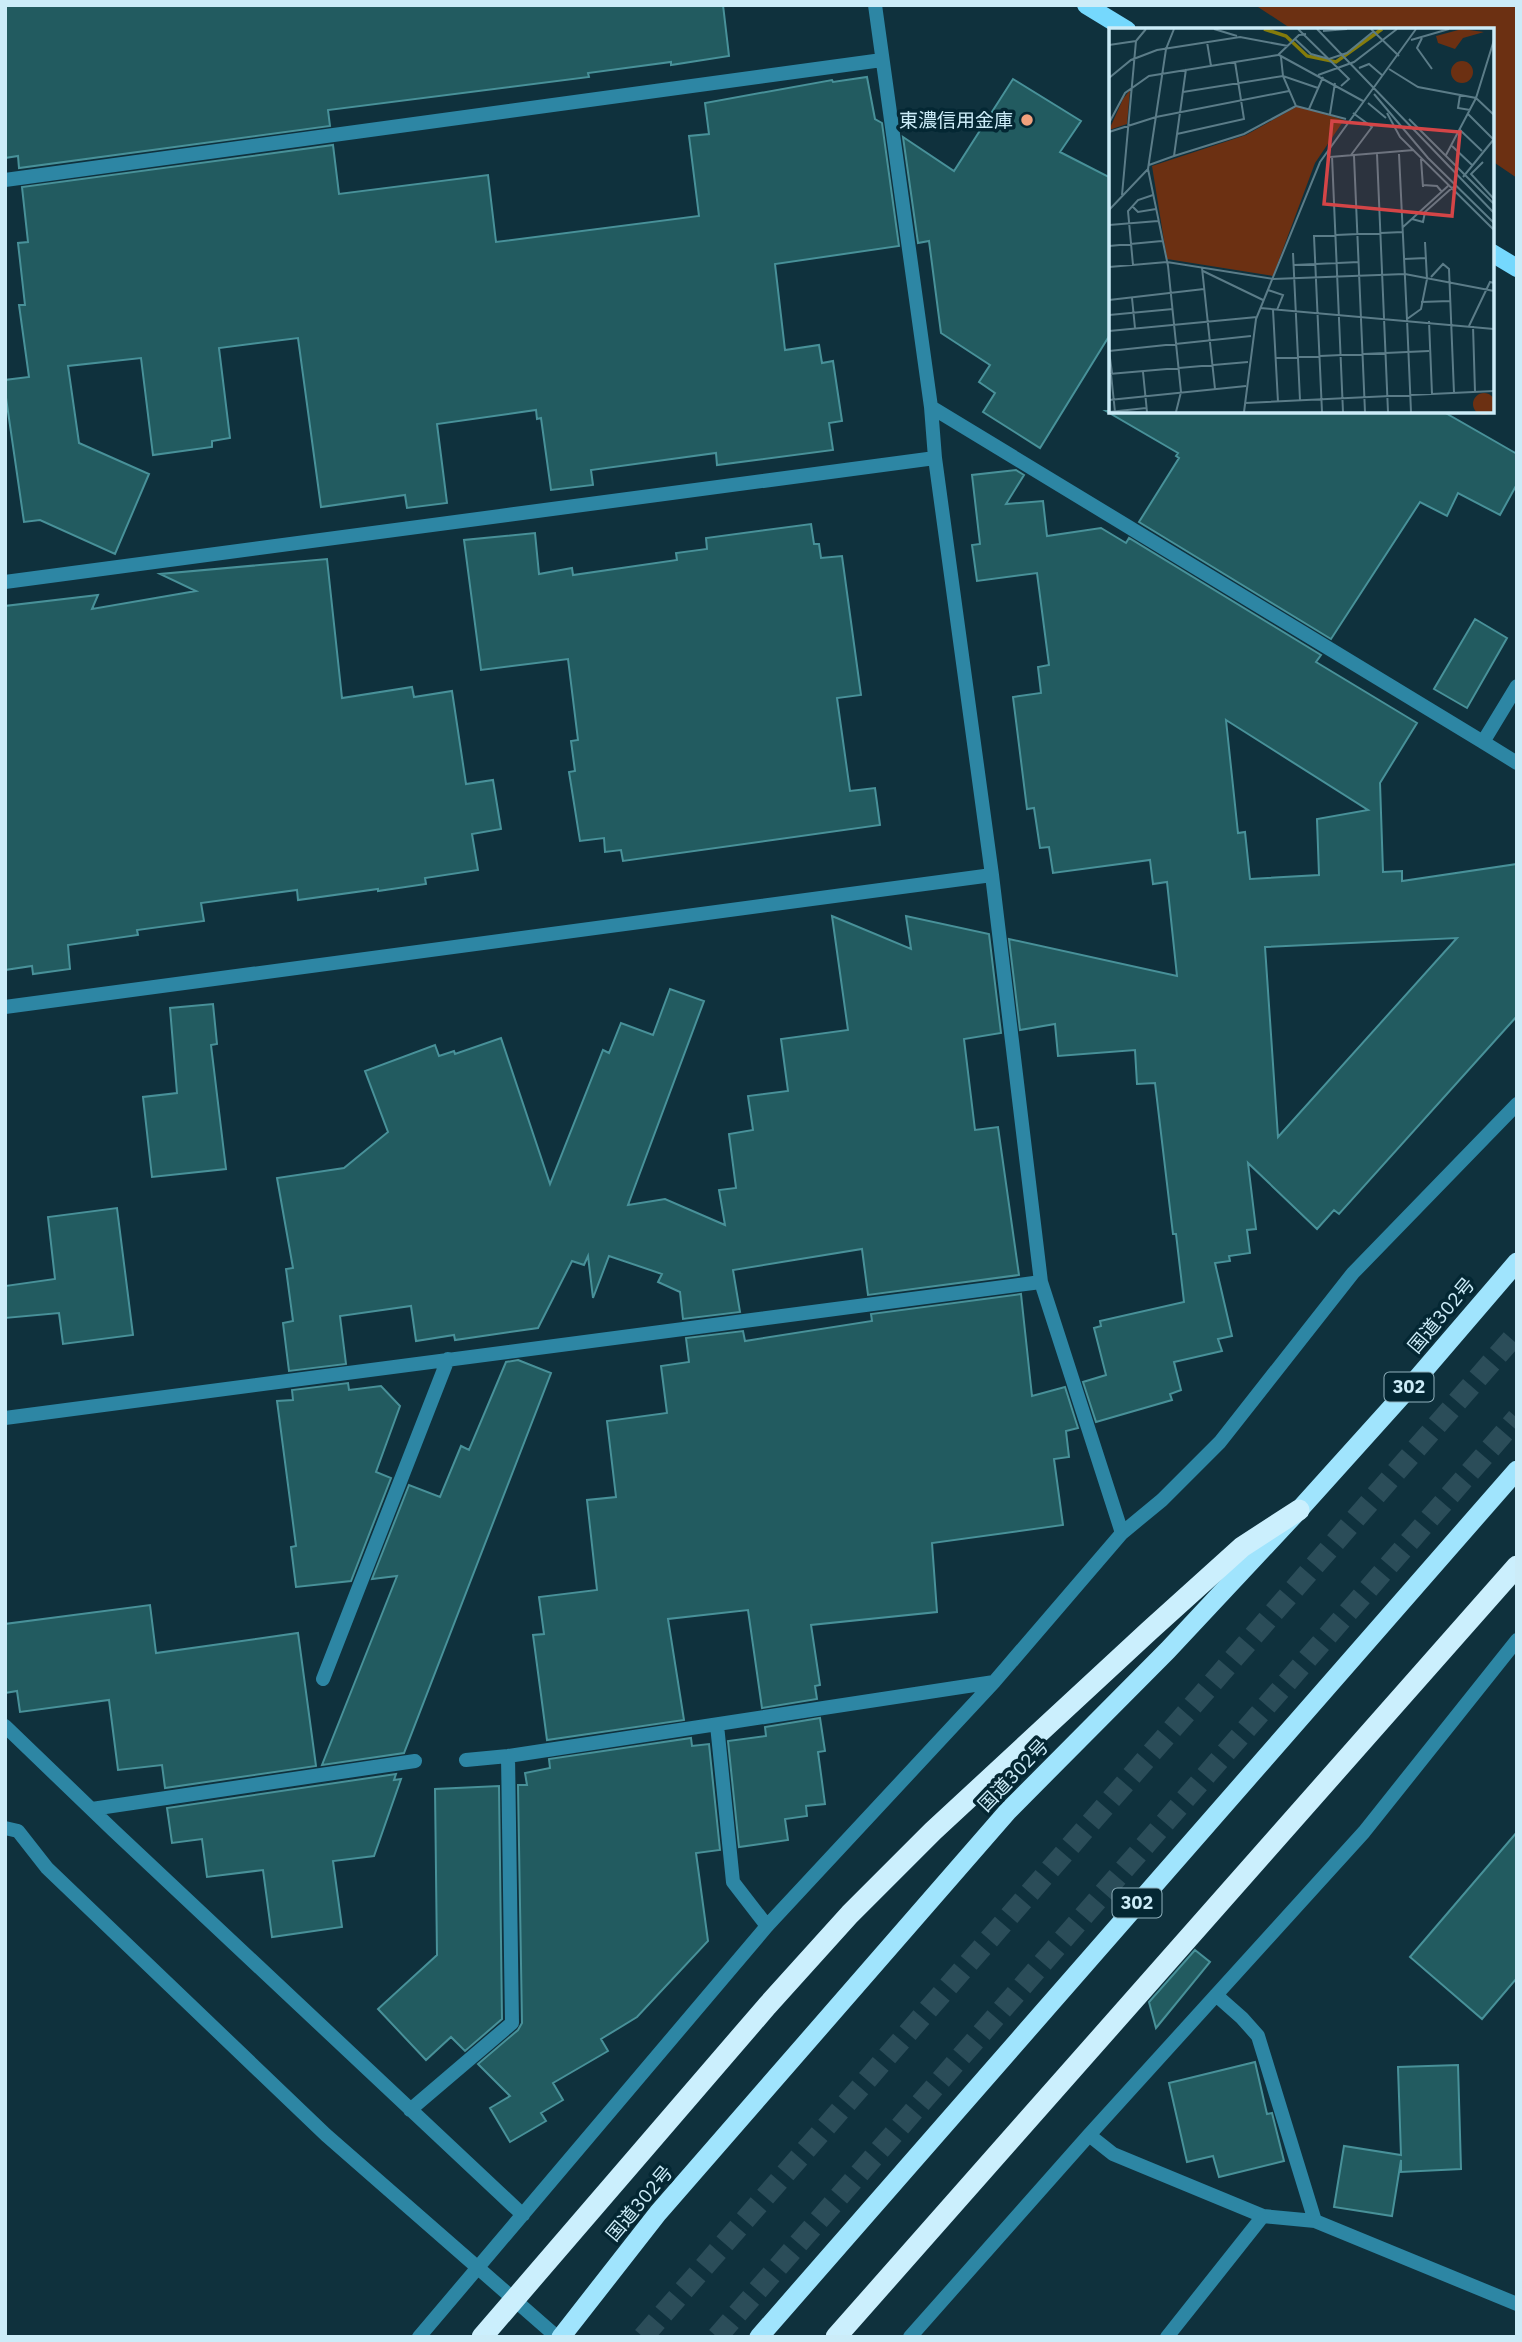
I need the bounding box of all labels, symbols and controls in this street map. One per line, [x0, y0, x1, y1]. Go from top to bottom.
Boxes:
inset map [1109, 28, 1494, 413]
place label: 東濃信用金庫 [899, 108, 1013, 132]
marker: 東濃信用金庫 [1019, 112, 1035, 128]
street label: 国道302号 [1402, 1272, 1480, 1358]
road number: 302 [1384, 1372, 1434, 1402]
street label: 国道302号 [973, 1734, 1053, 1816]
road number: 302 [1112, 1888, 1162, 1917]
street label: 国道302号 [600, 2160, 678, 2246]

